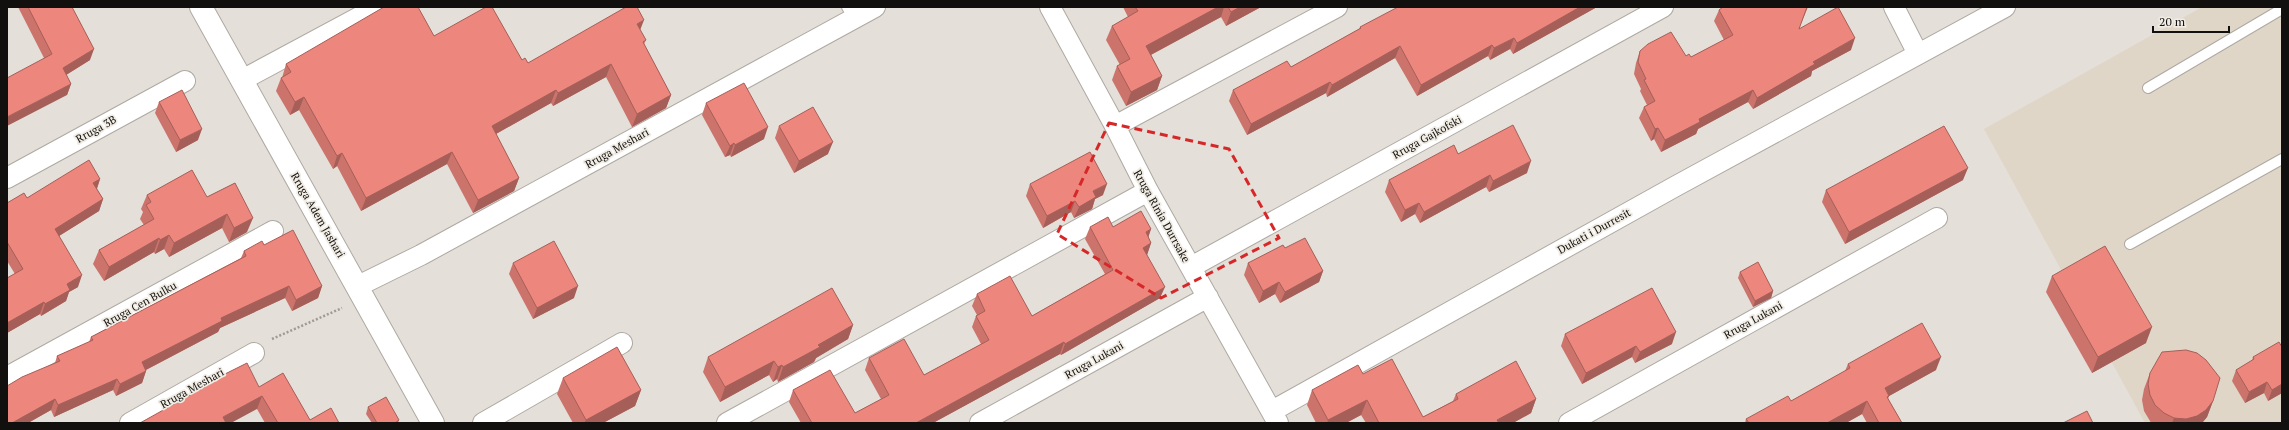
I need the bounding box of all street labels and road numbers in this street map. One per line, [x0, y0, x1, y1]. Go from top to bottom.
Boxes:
street label: Rruga 3B [73, 112, 119, 146]
street label: Rruga Gajkofski [1390, 112, 1464, 162]
street label: Rruga Meshari [583, 125, 651, 171]
street label: Rruga Rinia Durrsake [1131, 167, 1194, 265]
street label: Rruga Adem Jashari [288, 170, 348, 260]
street label: Dukati i Durresit [1555, 205, 1633, 257]
street label: Rruga Cen Bulku [101, 278, 180, 330]
street label: Rruga Lukani [1721, 298, 1785, 342]
street label: Rruga Lukani [1062, 338, 1126, 382]
street label: Rruga Meshari [158, 365, 226, 411]

